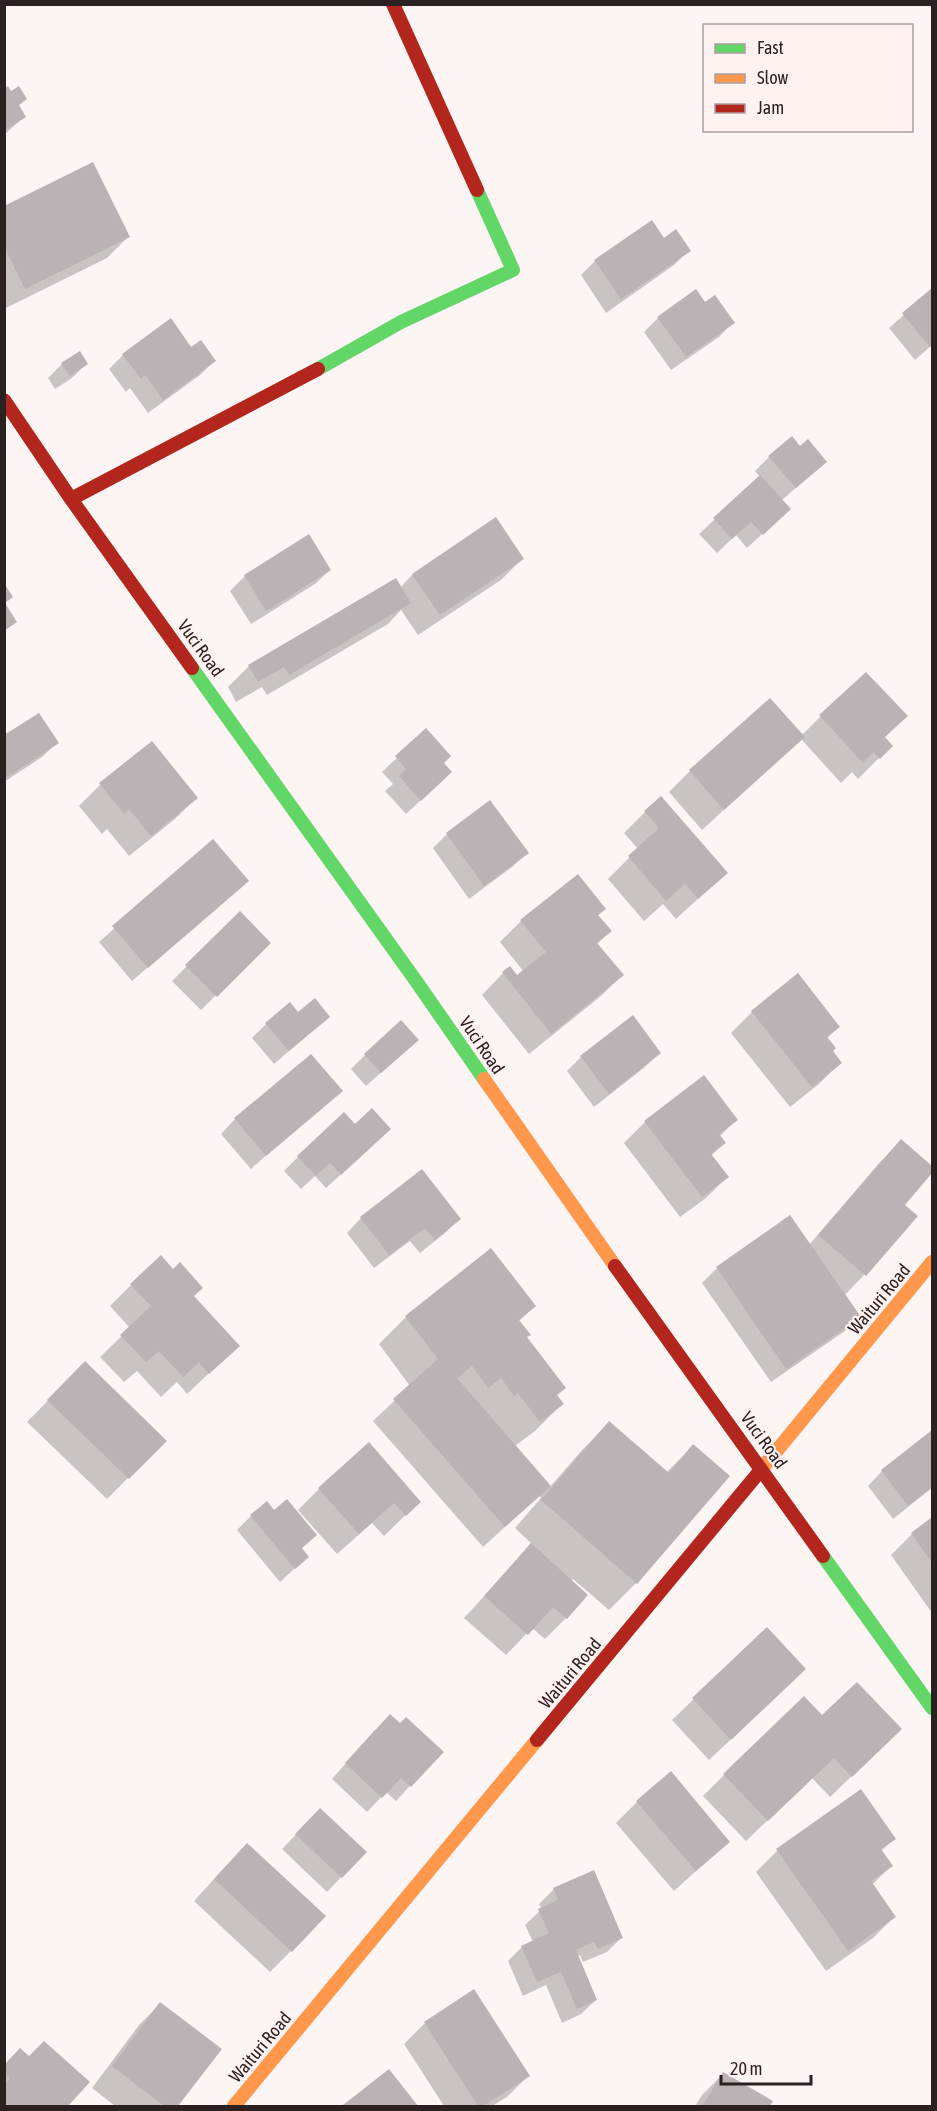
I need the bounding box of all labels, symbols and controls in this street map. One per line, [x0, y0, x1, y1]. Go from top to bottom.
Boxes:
legend [703, 24, 913, 132]
text: Fast [757, 37, 784, 58]
text: Slow [757, 67, 788, 88]
text: Jam [757, 97, 784, 118]
street label: Vuci Road [173, 616, 229, 680]
street label: Vuci Road [455, 1012, 509, 1078]
street label: Waituri Road [844, 1260, 914, 1338]
street label: Vuci Road [736, 1408, 792, 1472]
street label: Waituri Road [535, 1634, 605, 1712]
street label: Waituri Road [225, 2008, 295, 2086]
scale bar [721, 2048, 811, 2086]
text: 20 m [730, 2058, 762, 2079]

